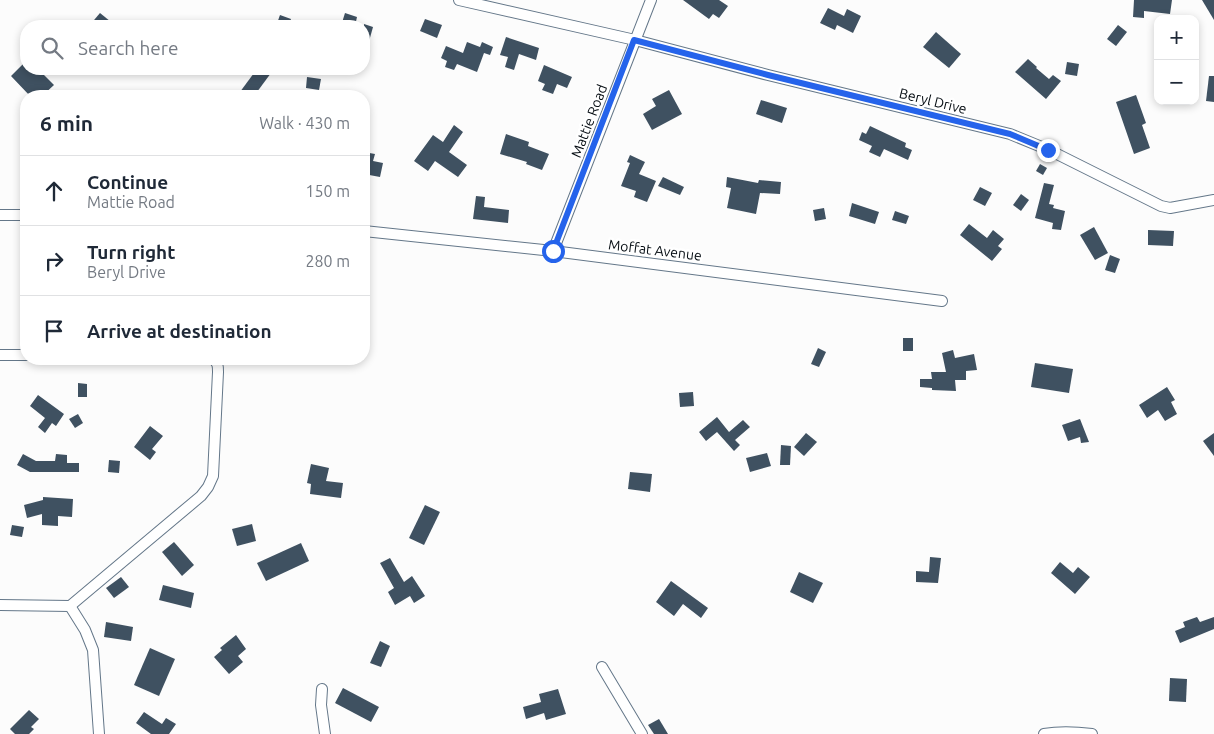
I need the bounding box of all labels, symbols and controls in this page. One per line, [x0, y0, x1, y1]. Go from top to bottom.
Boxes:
map controls [1154, 15, 1199, 105]
button: + [1154, 15, 1199, 60]
search box [20, 20, 370, 75]
icon: search [38, 34, 66, 62]
text: Search here [78, 37, 178, 59]
button: − [1154, 60, 1199, 105]
street label: Mattie Road [568, 82, 610, 160]
street label: Beryl Drive [898, 85, 968, 117]
text: 6 min [40, 111, 93, 135]
text: Walk · 430 m [259, 114, 350, 132]
route end [1037, 139, 1060, 162]
text: Continue [87, 171, 168, 193]
icon: ahead [40, 177, 68, 205]
text: 150 m [305, 182, 350, 200]
text: Mattie Road [87, 193, 175, 211]
street label: Moffat Avenue [607, 236, 703, 264]
route start [542, 240, 565, 263]
text: Turn right [87, 241, 175, 263]
icon: right [40, 247, 68, 275]
text: 280 m [305, 252, 350, 270]
text: Beryl Drive [87, 263, 166, 281]
icon: arrive [40, 317, 68, 345]
text: Arrive at destination [87, 320, 272, 342]

